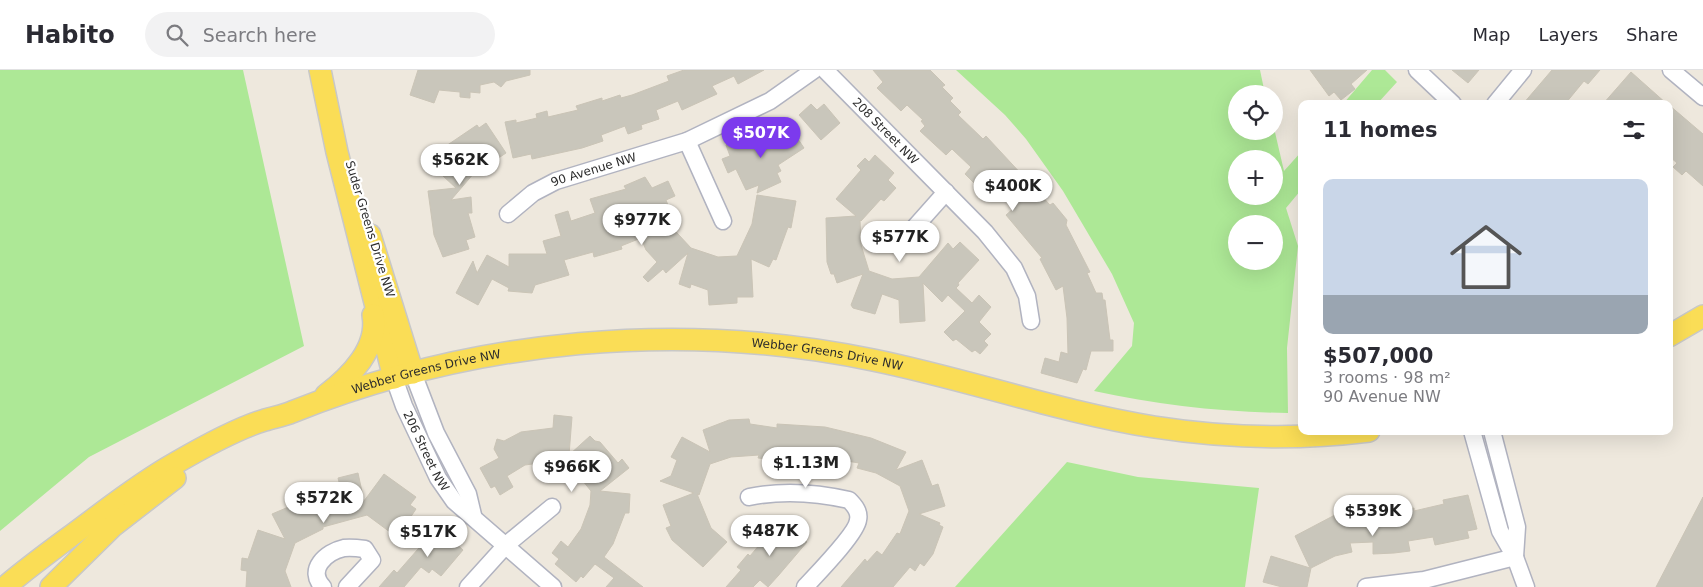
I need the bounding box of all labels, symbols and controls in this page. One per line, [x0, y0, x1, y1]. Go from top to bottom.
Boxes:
search box [145, 12, 495, 57]
text: Habito [25, 21, 115, 49]
icon: search [163, 21, 191, 49]
text: Search here [203, 24, 317, 46]
text: Map [1472, 24, 1510, 45]
text: Layers [1538, 24, 1598, 45]
text: Share [1626, 24, 1678, 45]
map controls [1228, 85, 1283, 270]
button: locate [1228, 85, 1283, 140]
street label: 208 Street NW [850, 95, 921, 167]
pin: $507K [726, 116, 796, 159]
icon: filters [1620, 116, 1648, 144]
text: 11 homes [1323, 118, 1438, 142]
text: $507K [733, 123, 789, 142]
pin: $562K [425, 144, 495, 186]
text: $562K [432, 150, 488, 169]
street label: 90 Avenue NW [549, 150, 638, 189]
button: + [1228, 150, 1283, 205]
street label: Suder Greens Drive NW [343, 159, 397, 299]
pin: $400K [978, 170, 1048, 212]
text: $400K [985, 176, 1041, 195]
pin: $977K [607, 204, 677, 246]
text: $977K [614, 210, 670, 229]
icon: home [1441, 212, 1531, 302]
button: − [1228, 215, 1283, 270]
pin: $577K [865, 220, 935, 263]
text: $577K [872, 227, 928, 246]
street label: Webber Greens Drive NW [751, 336, 904, 373]
text: $507,000 [1323, 344, 1433, 368]
street label: Webber Greens Drive NW [350, 347, 502, 397]
text: 3 rooms · 98 m² [1323, 368, 1451, 387]
text: 90 Avenue NW [1323, 387, 1441, 406]
street label: 206 Street NW [400, 409, 452, 494]
pin: $1.13M [765, 446, 847, 489]
pin: $966K [537, 450, 607, 493]
text: $1.13M [773, 453, 839, 472]
text: $966K [544, 457, 600, 476]
pin: $572K [289, 482, 359, 524]
text: $572K [296, 488, 352, 507]
pin: $539K [1338, 494, 1408, 537]
text: $539K [1345, 501, 1401, 520]
pin: $487K [735, 514, 805, 557]
pin: $517K [393, 516, 463, 558]
text: $487K [742, 521, 798, 540]
text: $517K [400, 522, 456, 541]

